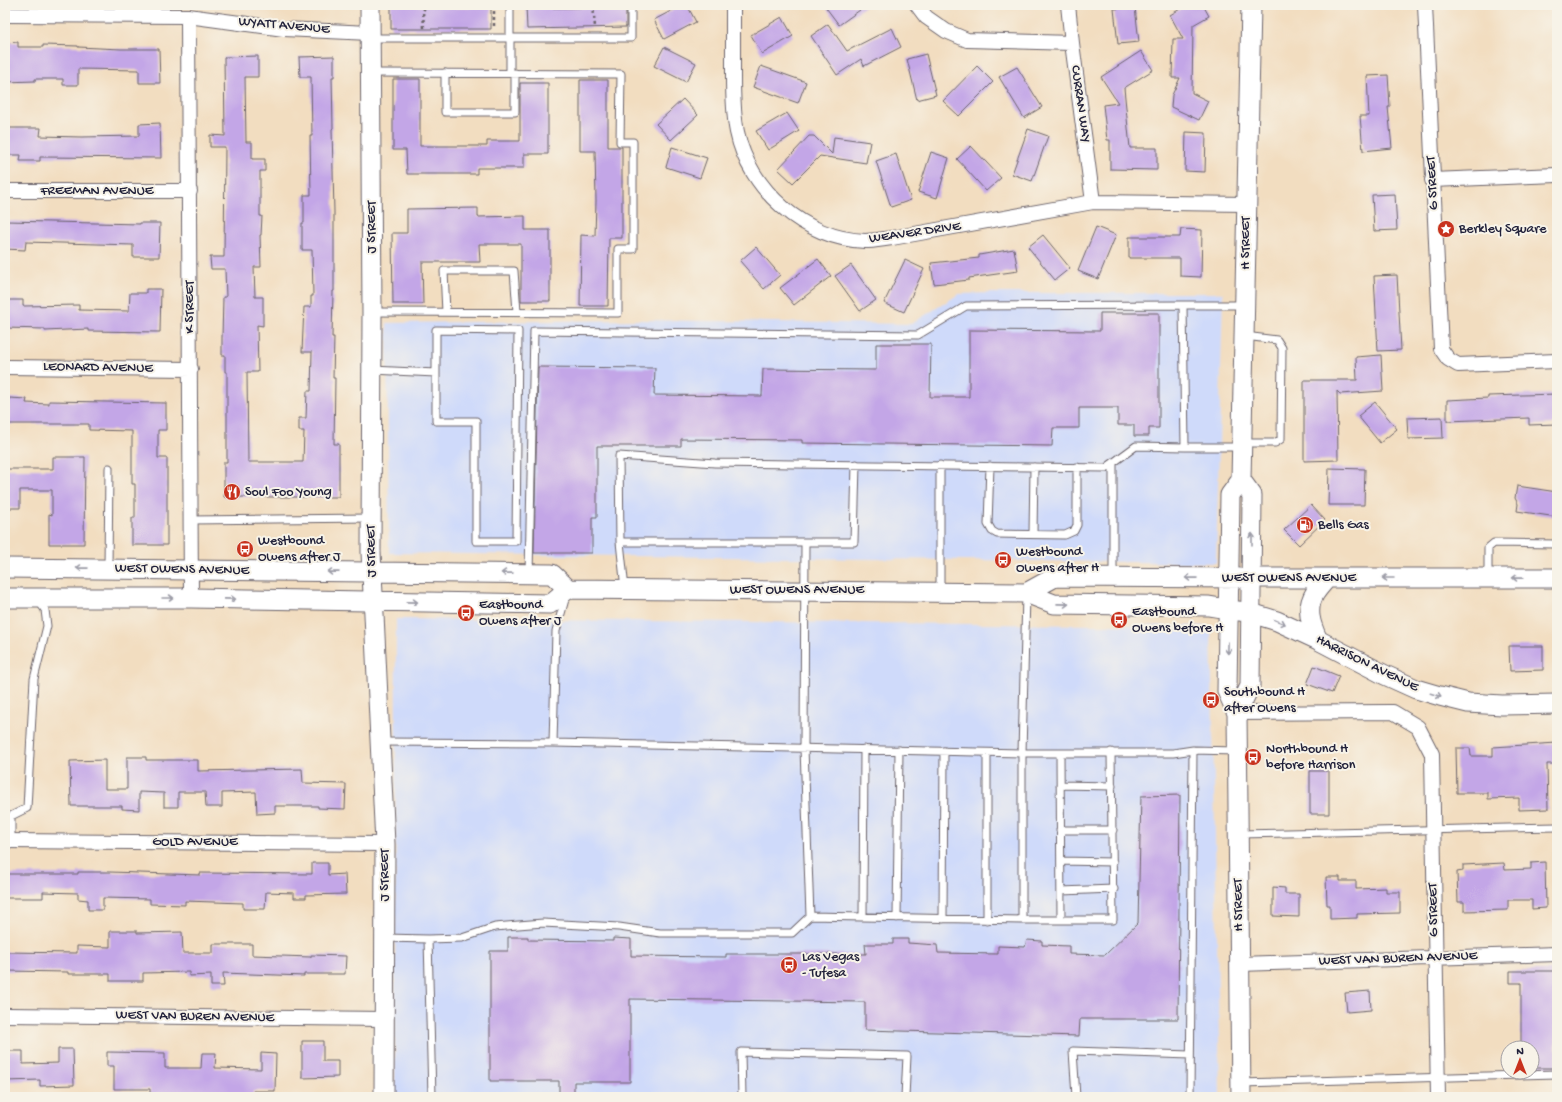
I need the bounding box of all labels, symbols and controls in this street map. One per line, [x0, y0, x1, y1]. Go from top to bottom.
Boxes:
street label: WYATT AVENUE [238, 14, 332, 39]
street label: CURRAN WAY [1066, 64, 1094, 144]
street label: G STREET [1423, 155, 1443, 211]
street label: FREEMAN AVENUE [39, 183, 155, 200]
street label: J STREET [364, 200, 381, 253]
street label: H STREET [1238, 216, 1255, 270]
street label: WEAVER DRIVE [868, 218, 963, 248]
place icon: Berkley Square [1436, 219, 1456, 239]
place label: Berkley Square [1458, 221, 1547, 238]
street label: K STREET [182, 280, 199, 334]
street label: LEONARD AVENUE [43, 359, 154, 377]
restaurant icon: Soul Foo Young [222, 482, 242, 502]
place label: Soul Foo Young [245, 484, 332, 501]
fuel station icon: Bells Gas [1295, 515, 1315, 535]
place label: Bells Gas [1317, 517, 1370, 534]
street label: J STREET [363, 524, 381, 578]
place label: Westbound Owens after J [258, 533, 341, 566]
one-way arrow [1248, 533, 1256, 546]
bus stop icon: Westbound Owens after J [235, 539, 255, 559]
place label: Westbound Owens after H [1016, 544, 1100, 577]
bus stop icon: Westbound Owens after H [993, 550, 1013, 570]
street label: WEST OWENS AVENUE [115, 560, 251, 580]
one-way arrow [76, 565, 89, 572]
one-way arrow [327, 568, 340, 576]
one-way arrow [501, 569, 514, 577]
street label: WEST OWENS AVENUE [1222, 570, 1358, 587]
one-way arrow [1185, 574, 1198, 582]
one-way arrow [1382, 574, 1395, 582]
one-way arrow [1512, 574, 1525, 582]
street label: WEST OWENS AVENUE [730, 582, 866, 599]
one-way arrow [161, 594, 174, 602]
one-way arrow [223, 595, 236, 603]
place label: Eastbound Owens after J [479, 597, 562, 630]
one-way arrow [405, 598, 418, 606]
one-way arrow [1056, 600, 1069, 608]
bus stop icon: Eastbound Owens after J [456, 603, 476, 623]
place label: Eastbound Owens before H [1132, 604, 1224, 637]
bus stop icon: Eastbound Owens before H [1109, 610, 1129, 630]
one-way arrow [1273, 619, 1285, 627]
street label: HARRISON AVENUE [1313, 632, 1422, 697]
one-way arrow [1224, 641, 1232, 654]
place label: Southbound H after Owens [1224, 684, 1306, 717]
bus stop icon: Southbound H after Owens [1201, 690, 1221, 710]
one-way arrow [1429, 692, 1442, 699]
place label: Northbound H before Harrison [1266, 741, 1356, 774]
bus stop icon: Northbound H before Harrison [1243, 747, 1263, 767]
street label: GOLD AVENUE [152, 834, 239, 851]
street label: J STREET [377, 848, 394, 901]
street label: H STREET [1230, 878, 1248, 932]
street label: G STREET [1425, 882, 1443, 937]
street label: WEST VAN BUREN AVENUE [1318, 948, 1479, 970]
place label: Las Vegas - Tufesa [802, 949, 860, 982]
bus stop icon: Las Vegas - Tufesa [779, 955, 799, 975]
street label: WEST VAN BUREN AVENUE [115, 1007, 276, 1027]
north arrow [1500, 1040, 1540, 1080]
text: N [1516, 1046, 1524, 1058]

